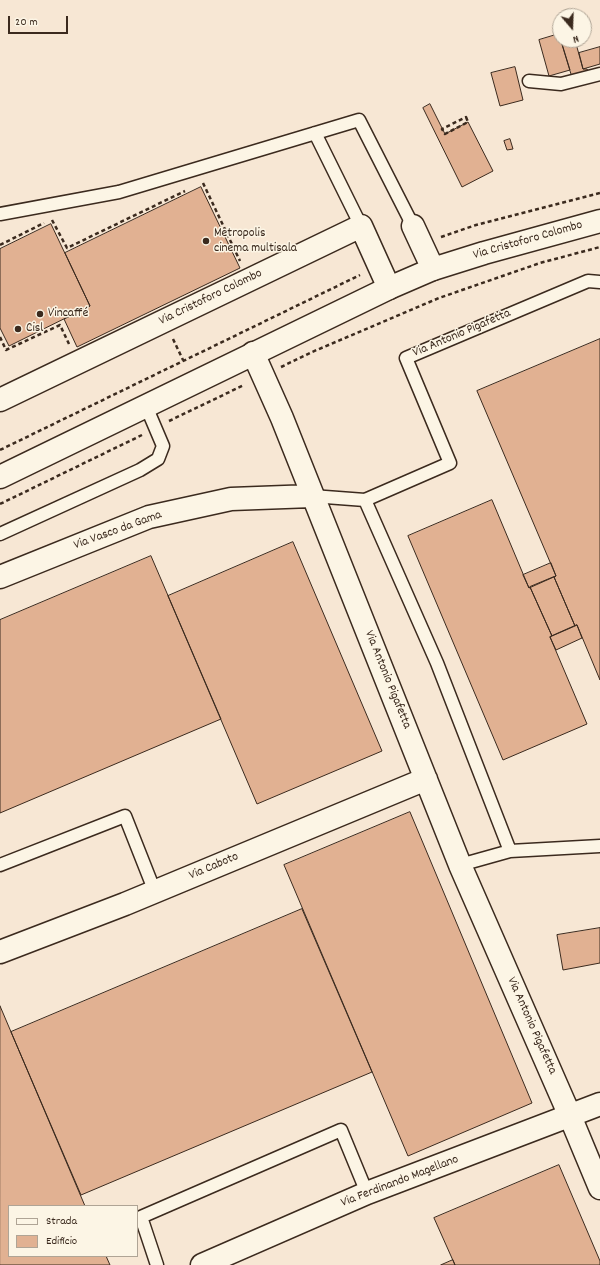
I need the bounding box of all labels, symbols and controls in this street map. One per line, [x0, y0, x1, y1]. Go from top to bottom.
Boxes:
scale bar [10, 8, 70, 34]
north arrow [552, 8, 592, 48]
text: 20 m [15, 14, 38, 31]
text: N [570, 30, 581, 47]
street label: Via Cristoforo Colombo [472, 218, 584, 264]
place label: Metropolis cinema multisala [214, 226, 297, 257]
marker: Metropolis cinema multisala [201, 236, 211, 246]
street label: Via Cristoforo Colombo [157, 266, 265, 330]
place label: Vincaffé [48, 306, 88, 322]
street label: Via Antonio Pigafetta [411, 306, 513, 362]
marker: Vincaffé [35, 309, 45, 319]
place label: Cisl [26, 321, 43, 337]
marker: Cisl [13, 324, 23, 334]
street label: Via Vasco da Gama [72, 508, 164, 554]
street label: Via Antonio Pigafetta [360, 629, 414, 731]
street label: Via Caboto [187, 850, 241, 884]
street label: Via Antonio Pigafetta [503, 975, 559, 1077]
street label: Via Ferdinando Magellano [339, 1152, 461, 1212]
legend [8, 1205, 138, 1257]
text: Strada [46, 1213, 77, 1230]
text: Edificio [46, 1233, 77, 1250]

